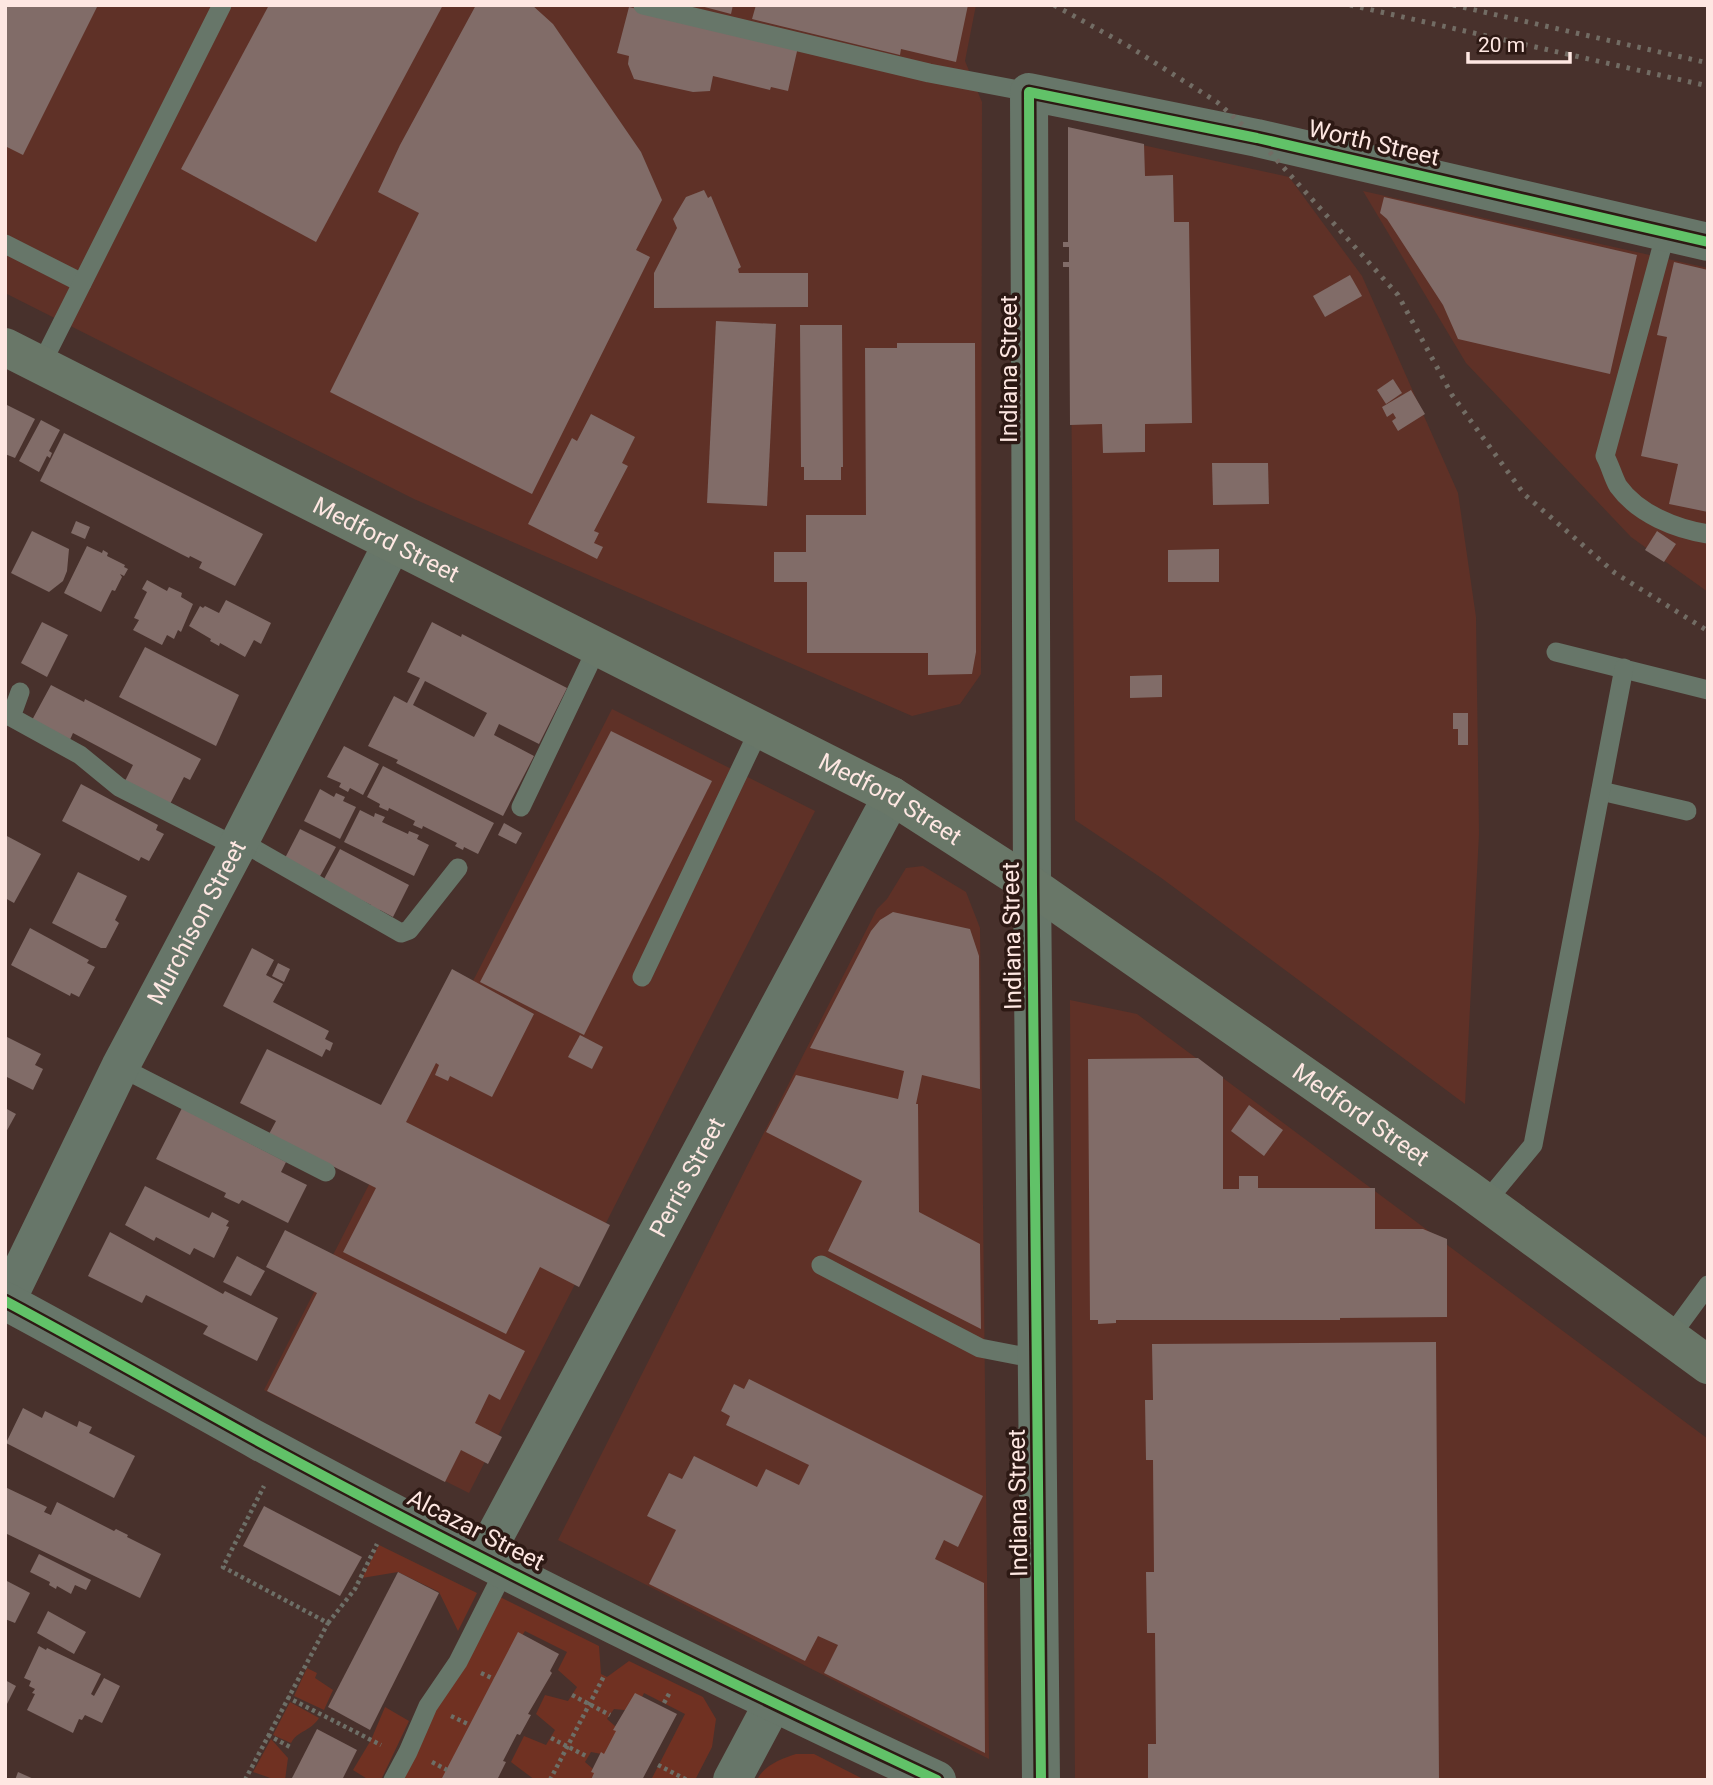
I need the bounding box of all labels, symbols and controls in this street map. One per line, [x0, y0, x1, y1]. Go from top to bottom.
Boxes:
scale bar [1468, 21, 1570, 65]
text: 20 m [1478, 33, 1525, 57]
street label: Worth Street [1306, 114, 1442, 172]
street label: Indiana Street [995, 295, 1023, 443]
street label: Medford Street [308, 491, 464, 589]
street label: Medford Street [814, 747, 967, 851]
street label: Murchison Street [142, 835, 252, 1010]
street label: Indiana Street [997, 862, 1027, 1010]
street label: Medford Street [1287, 1057, 1434, 1172]
street label: Perris Street [644, 1113, 731, 1242]
street label: Indiana Street [1003, 1429, 1033, 1577]
street label: Alcazar Street [403, 1484, 549, 1576]

